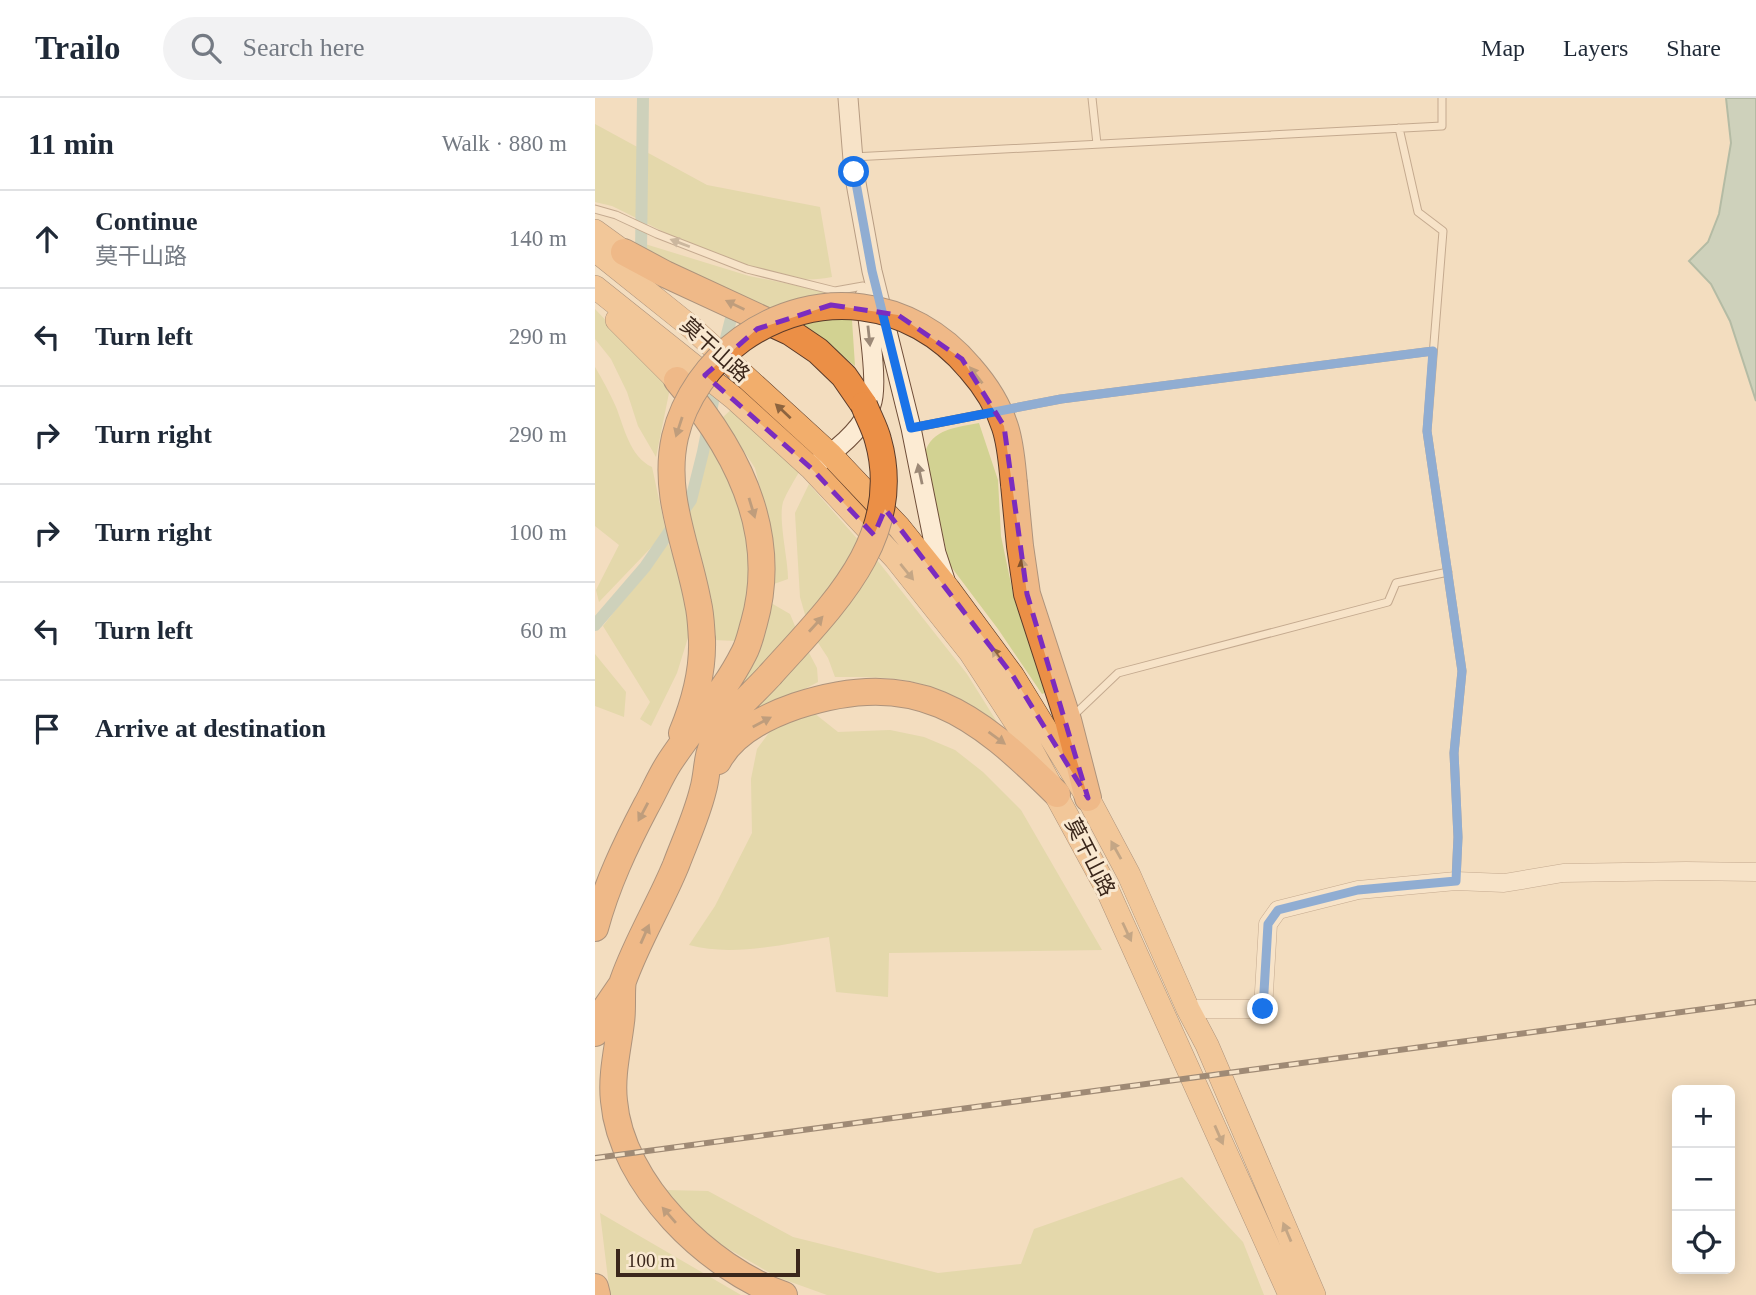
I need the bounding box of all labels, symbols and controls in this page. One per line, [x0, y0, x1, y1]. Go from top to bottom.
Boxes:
search box [163, 17, 653, 80]
icon: search [187, 29, 225, 67]
text: Trailo [35, 30, 121, 66]
text: Search here [243, 33, 365, 62]
text: Map [1481, 35, 1525, 61]
text: Layers [1563, 35, 1628, 61]
text: Share [1666, 35, 1721, 61]
text: 11 min [28, 127, 114, 160]
text: Walk · 880 m [442, 131, 567, 156]
route start [838, 156, 869, 187]
text: Continue [95, 207, 198, 236]
icon: ahead [28, 220, 66, 258]
text: 140 m [509, 226, 567, 251]
one-way arrow [670, 238, 691, 249]
text: 莫干山路 [95, 244, 187, 269]
one-way arrow [725, 299, 745, 311]
street label: 莫干山路 [676, 313, 754, 387]
icon: left [28, 318, 66, 356]
text: Turn left [95, 322, 193, 351]
text: 290 m [509, 324, 567, 349]
one-way arrow [864, 325, 875, 347]
one-way arrow [968, 367, 983, 385]
one-way arrow [775, 404, 792, 420]
icon: right [28, 416, 66, 454]
one-way arrow [673, 416, 683, 437]
text: Turn right [95, 420, 212, 449]
text: 290 m [509, 422, 567, 447]
one-way arrow [915, 463, 926, 485]
one-way arrow [747, 498, 757, 519]
icon: right [28, 514, 66, 552]
text: Turn right [95, 518, 212, 547]
text: 100 m [509, 520, 567, 545]
one-way arrow [1017, 557, 1028, 579]
one-way arrow [899, 563, 914, 580]
icon: left [28, 612, 66, 650]
text: Turn left [95, 616, 193, 645]
one-way arrow [807, 616, 823, 633]
text: 60 m [520, 618, 567, 643]
one-way arrow [991, 647, 1005, 665]
icon: arrive [28, 710, 66, 748]
text: Arrive at destination [95, 714, 326, 743]
one-way arrow [752, 716, 772, 728]
one-way arrow [988, 731, 1006, 745]
one-way arrow [637, 802, 648, 822]
street label: 莫干山路 [1060, 814, 1120, 900]
one-way arrow [1110, 840, 1122, 860]
one-way arrow [1121, 922, 1133, 942]
one-way arrow [639, 924, 650, 944]
route end [1247, 993, 1278, 1024]
map controls [1672, 1085, 1735, 1274]
button: + [1672, 1085, 1735, 1148]
one-way arrow [1214, 1125, 1225, 1146]
button: − [1672, 1148, 1735, 1211]
one-way arrow [661, 1206, 677, 1224]
button: locate [1672, 1211, 1735, 1274]
one-way arrow [1281, 1222, 1292, 1243]
scale bar [616, 1246, 800, 1278]
text: 100 m [627, 1250, 675, 1271]

